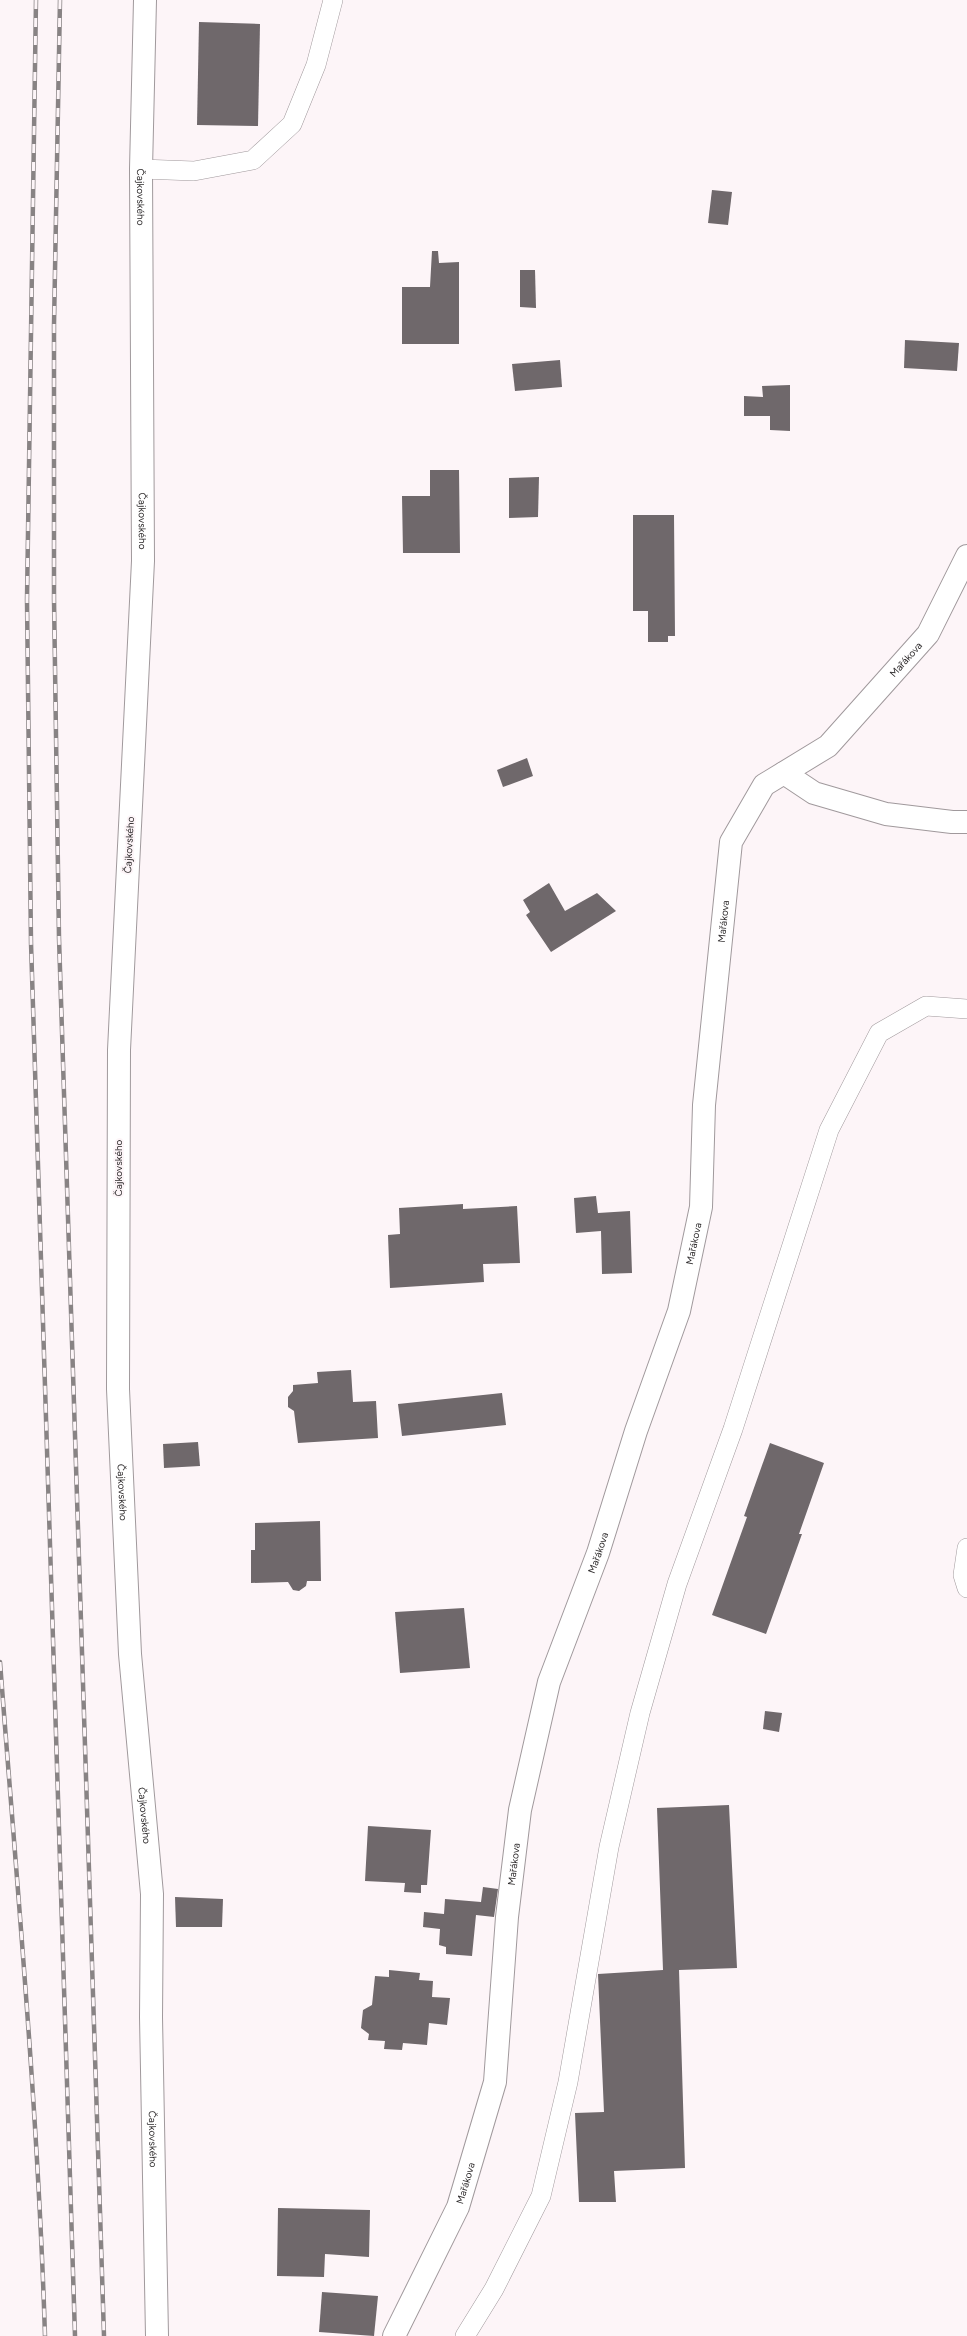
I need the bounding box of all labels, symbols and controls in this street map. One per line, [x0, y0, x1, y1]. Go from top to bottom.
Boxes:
street label: Čajkovského [134, 168, 148, 226]
street label: Čajkovského [136, 492, 149, 550]
street label: Mařákova [886, 639, 925, 679]
street label: Čajkovského [121, 816, 137, 874]
street label: Mařákova [714, 899, 731, 943]
street label: Čajkovského [112, 1139, 125, 1196]
street label: Mařákova [682, 1221, 704, 1266]
street label: Čajkovského [115, 1464, 130, 1521]
street label: Mařákova [584, 1531, 611, 1575]
street label: Čajkovského [136, 1786, 154, 1845]
street label: Mařákova [504, 1842, 522, 1886]
street label: Čajkovského [146, 2110, 160, 2168]
street label: Mařákova [453, 2161, 477, 2205]

